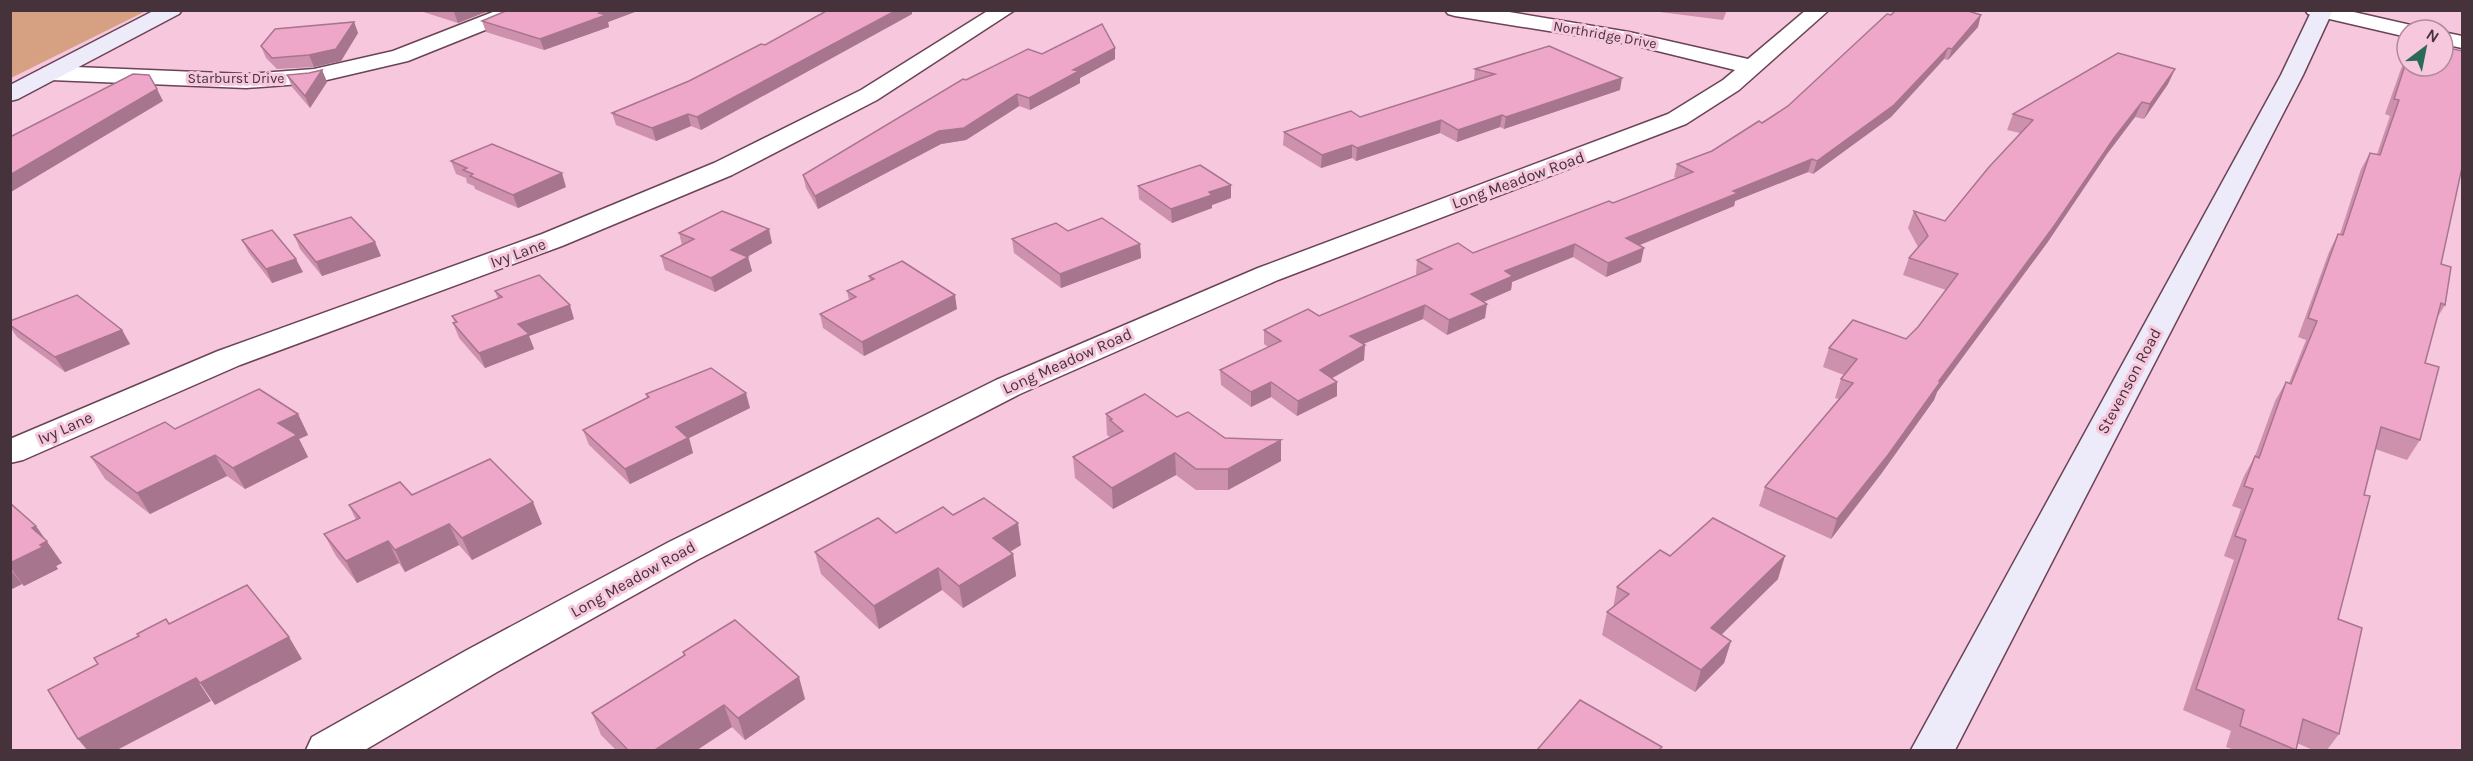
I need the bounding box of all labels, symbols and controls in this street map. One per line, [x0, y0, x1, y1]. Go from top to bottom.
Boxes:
street label: Northridge Drive [1552, 18, 1658, 52]
north arrow [2395, 18, 2455, 78]
text: N [2423, 25, 2443, 47]
street label: Starburst Drive [188, 70, 284, 87]
street label: Long Meadow Road [1449, 147, 1587, 213]
street label: Ivy Lane [488, 234, 548, 272]
street label: Long Meadow Road [999, 324, 1135, 398]
street label: Stevenson Road [2093, 325, 2165, 437]
street label: Ivy Lane [35, 408, 95, 448]
street label: Long Meadow Road [567, 537, 699, 621]

